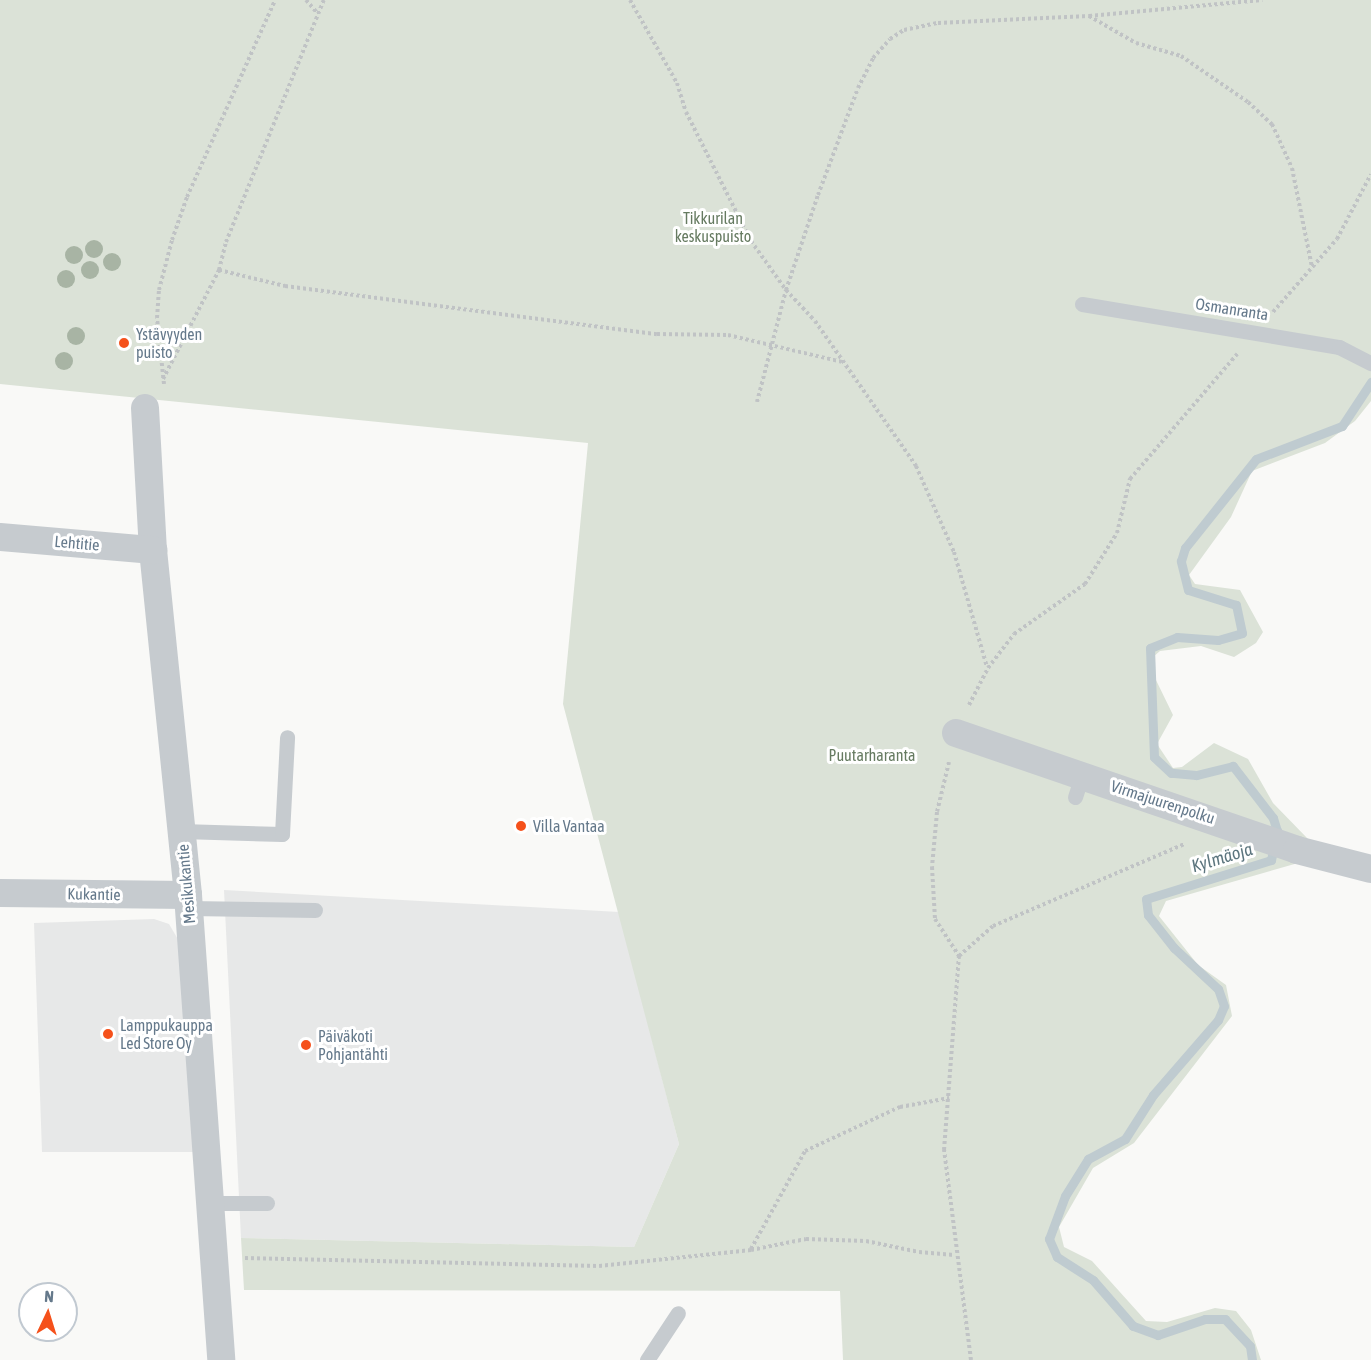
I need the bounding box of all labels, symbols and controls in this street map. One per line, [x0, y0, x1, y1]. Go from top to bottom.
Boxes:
park label: Tikkurilan keskuspuisto [675, 208, 751, 246]
street label: Osmanranta [1194, 294, 1270, 324]
place label: Ystävyyden puisto [136, 324, 202, 362]
marker: Ystävyyden puisto [117, 336, 131, 350]
street label: Lehtitie [54, 531, 100, 555]
park label: Puutarharanta [829, 745, 915, 765]
street label: Virmajuurenpolku [1109, 776, 1217, 828]
place label: Villa Vantaa [533, 816, 605, 836]
marker: Villa Vantaa [514, 819, 528, 833]
water label: Kylmäoja [1189, 838, 1255, 878]
street label: Mesikukantie [173, 843, 199, 925]
street label: Kukantie [67, 884, 121, 904]
place label: Lamppukauppa Led Store Oy [120, 1015, 213, 1053]
place label: Päiväkoti Pohjantähti [318, 1026, 388, 1064]
marker: Lamppukauppa Led Store Oy [101, 1027, 115, 1041]
marker: Päiväkoti Pohjantähti [299, 1038, 313, 1052]
north arrow [18, 1282, 78, 1342]
text: N [44, 1287, 54, 1305]

